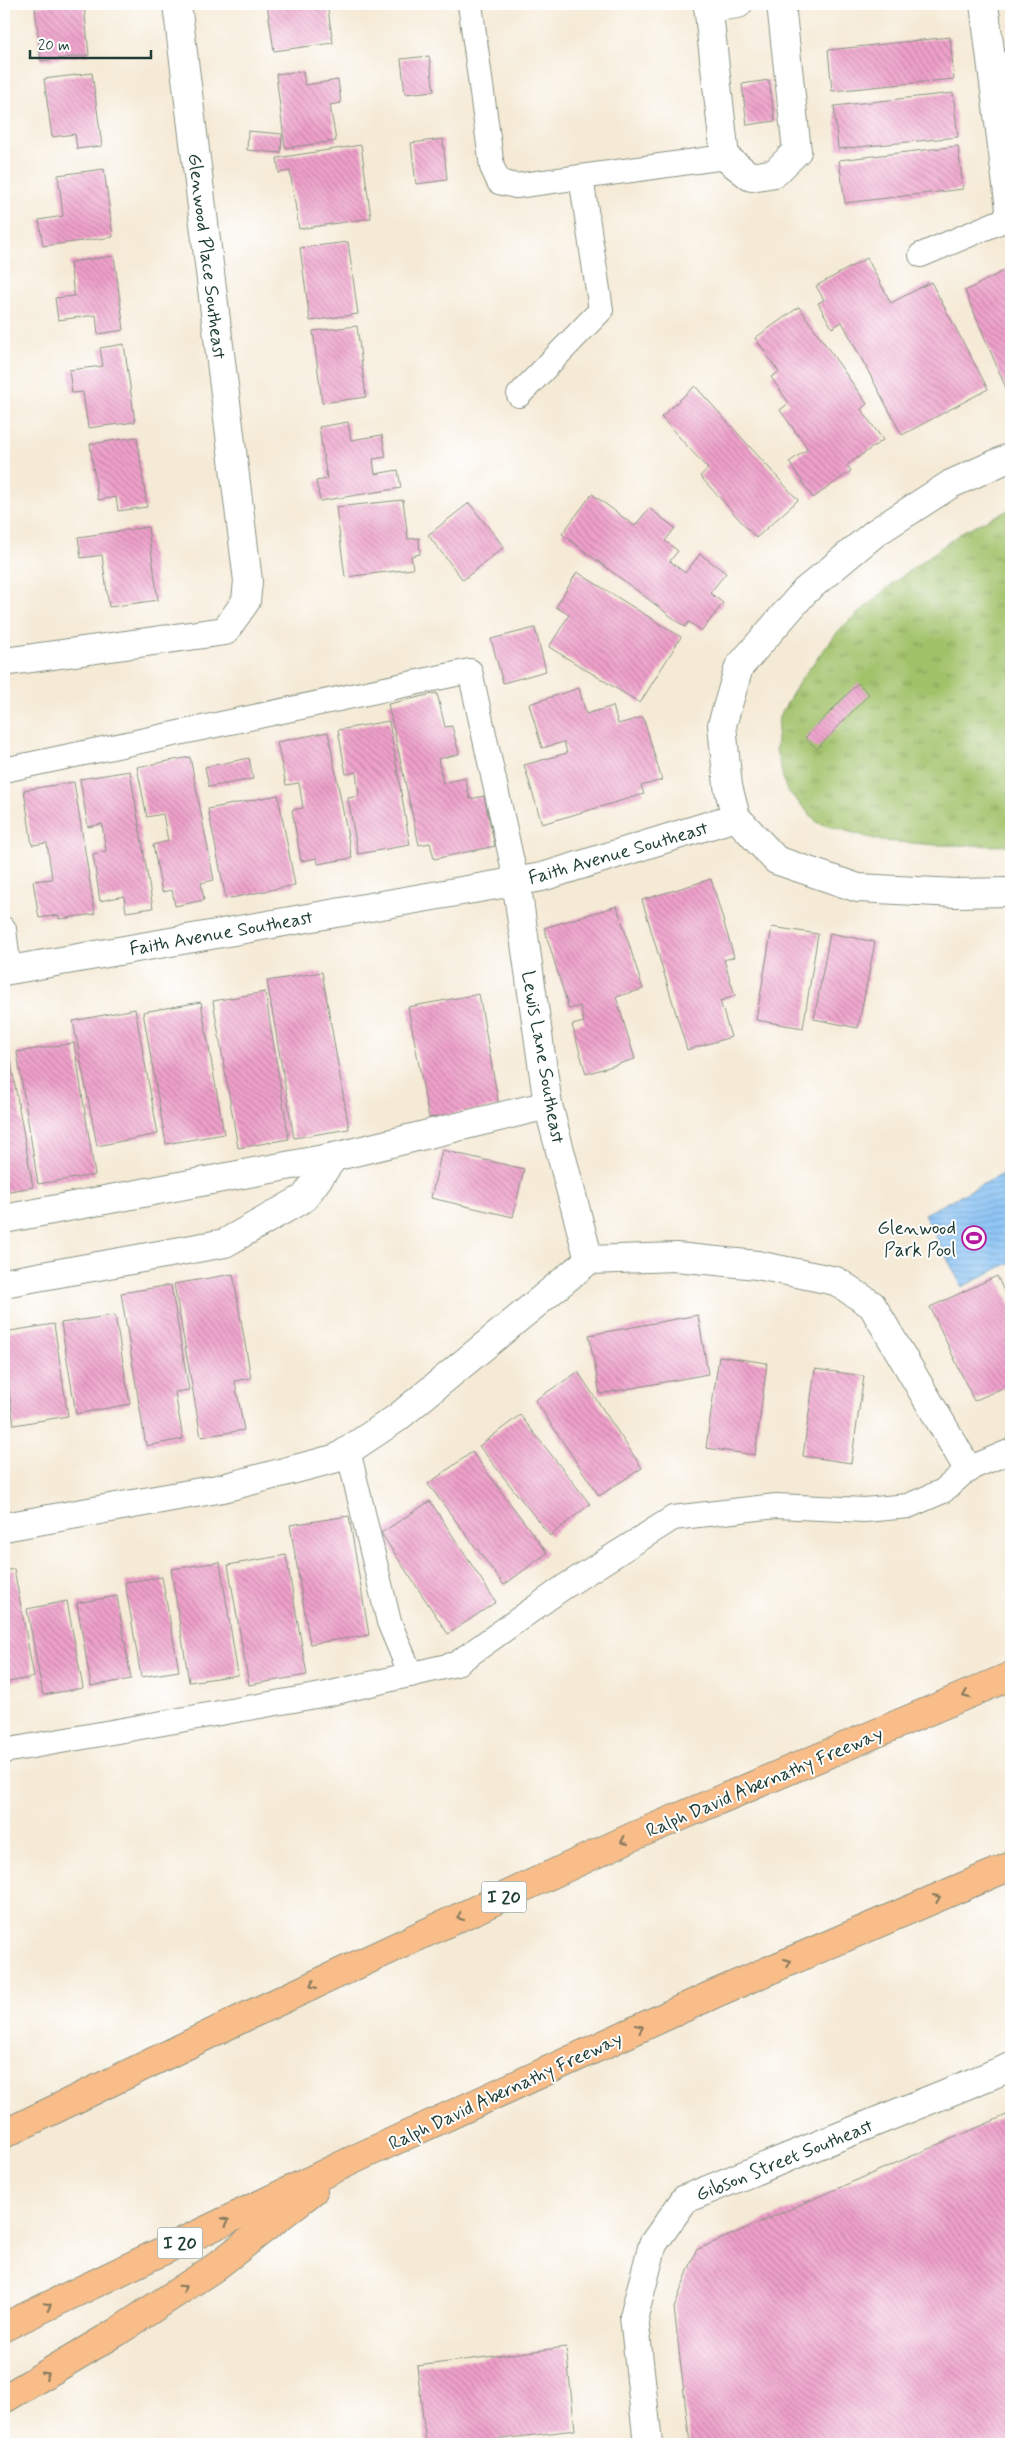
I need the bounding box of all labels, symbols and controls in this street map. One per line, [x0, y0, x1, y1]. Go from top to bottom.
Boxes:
scale bar [30, 28, 151, 60]
text: 20 m [38, 36, 70, 56]
street label: Glenwood Place Southeast [181, 152, 232, 361]
street label: Faith Avenue Southeast [526, 816, 711, 891]
street label: Faith Avenue Southeast [128, 905, 315, 962]
street label: Lewis Lane Southeast [515, 969, 570, 1146]
place label: Glenwood Park Pool [877, 1216, 956, 1263]
sports icon: Glenwood Park Pool [961, 1225, 987, 1251]
one-way arrow [962, 1688, 971, 1699]
street label: Ralph David Abernathy Freeway [642, 1721, 887, 1845]
one-way arrow [620, 1834, 629, 1845]
road number: I 20 [482, 1881, 526, 1912]
one-way arrow [932, 1893, 941, 1904]
one-way arrow [457, 1910, 466, 1920]
one-way arrow [783, 1958, 792, 1969]
one-way arrow [309, 1979, 318, 1990]
one-way arrow [634, 2025, 643, 2035]
street label: Ralph David Abernathy Freeway [385, 2026, 627, 2158]
street label: Gibson Street Southeast [692, 2113, 877, 2207]
one-way arrow [221, 2216, 230, 2227]
road number: I 20 [158, 2228, 202, 2258]
one-way arrow [178, 2285, 187, 2294]
one-way arrow [43, 2302, 52, 2312]
one-way arrow [40, 2371, 49, 2381]

